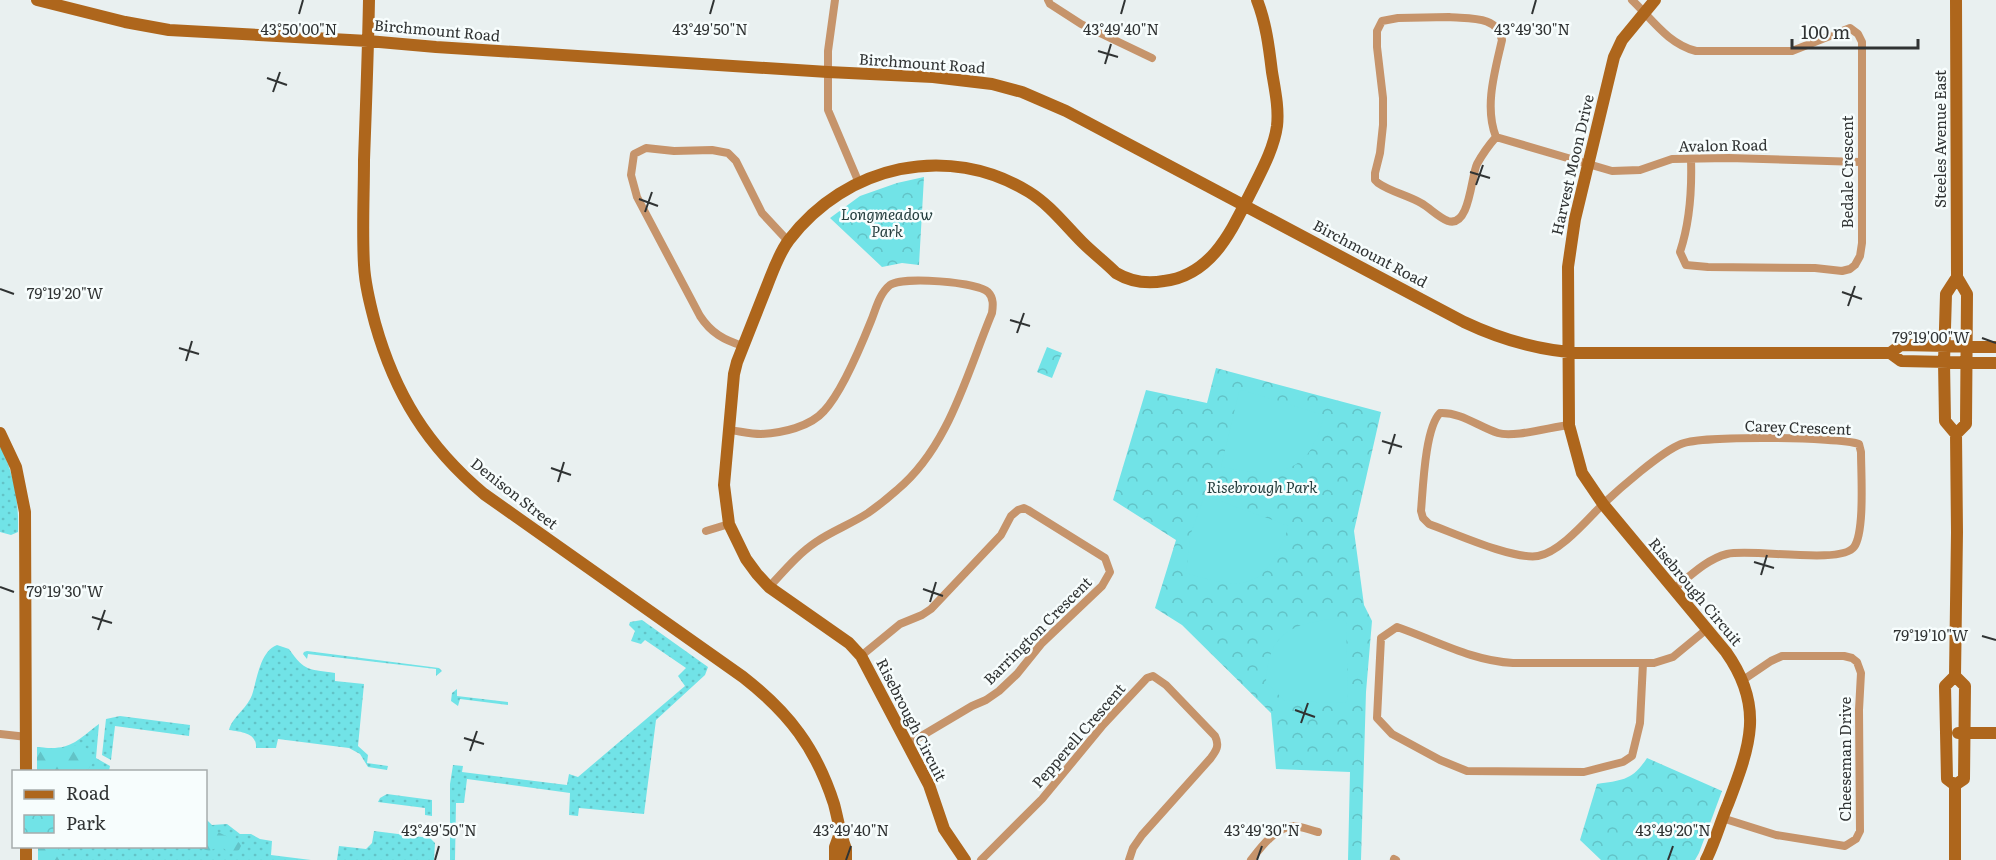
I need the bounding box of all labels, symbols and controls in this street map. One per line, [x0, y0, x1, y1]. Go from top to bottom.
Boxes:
scale bar [1792, 12, 1918, 50]
street label: Birchmount Road [373, 13, 501, 46]
text: 43°50'00"N [261, 17, 337, 40]
text: 43°49'50"N [672, 17, 748, 40]
text: 43°49'40"N [1083, 17, 1159, 40]
text: 43°49'30"N [1494, 17, 1570, 40]
text: 100 m [1801, 18, 1850, 45]
street label: Birchmount Road [858, 47, 986, 78]
street label: Steeles Avenue East [1928, 70, 1951, 208]
street label: Harvest Moon Drive [1544, 92, 1599, 237]
street label: Bedale Crescent [1835, 116, 1858, 228]
street label: Avalon Road [1678, 132, 1768, 157]
park label: Longmeadow Park [841, 202, 933, 242]
street label: Birchmount Road [1309, 213, 1432, 293]
text: 79°19'20"W [27, 281, 104, 304]
text: 79°19'00"W [1892, 325, 1970, 348]
street label: Carey Crescent [1744, 413, 1852, 440]
street label: Denison Street [466, 451, 563, 534]
park label: Risebrough Park [1207, 475, 1318, 498]
street label: Risebrough Circuit [1644, 532, 1748, 650]
street label: Barrington Crescent [977, 570, 1096, 689]
text: 79°19'30"W [27, 579, 104, 602]
text: 79°19'10"W [1894, 623, 1969, 646]
street label: Risebrough Circuit [871, 654, 953, 785]
street label: Pepperell Crescent [1026, 677, 1130, 793]
street label: Cheeseman Drive [1833, 696, 1856, 821]
legend [12, 770, 207, 848]
text: Road [66, 779, 110, 806]
text: Park [66, 809, 107, 836]
text: 43°49'50"N [401, 818, 477, 841]
text: 43°49'40"N [813, 818, 889, 841]
text: 43°49'30"N [1224, 818, 1300, 841]
text: 43°49'20"N [1635, 818, 1711, 841]

